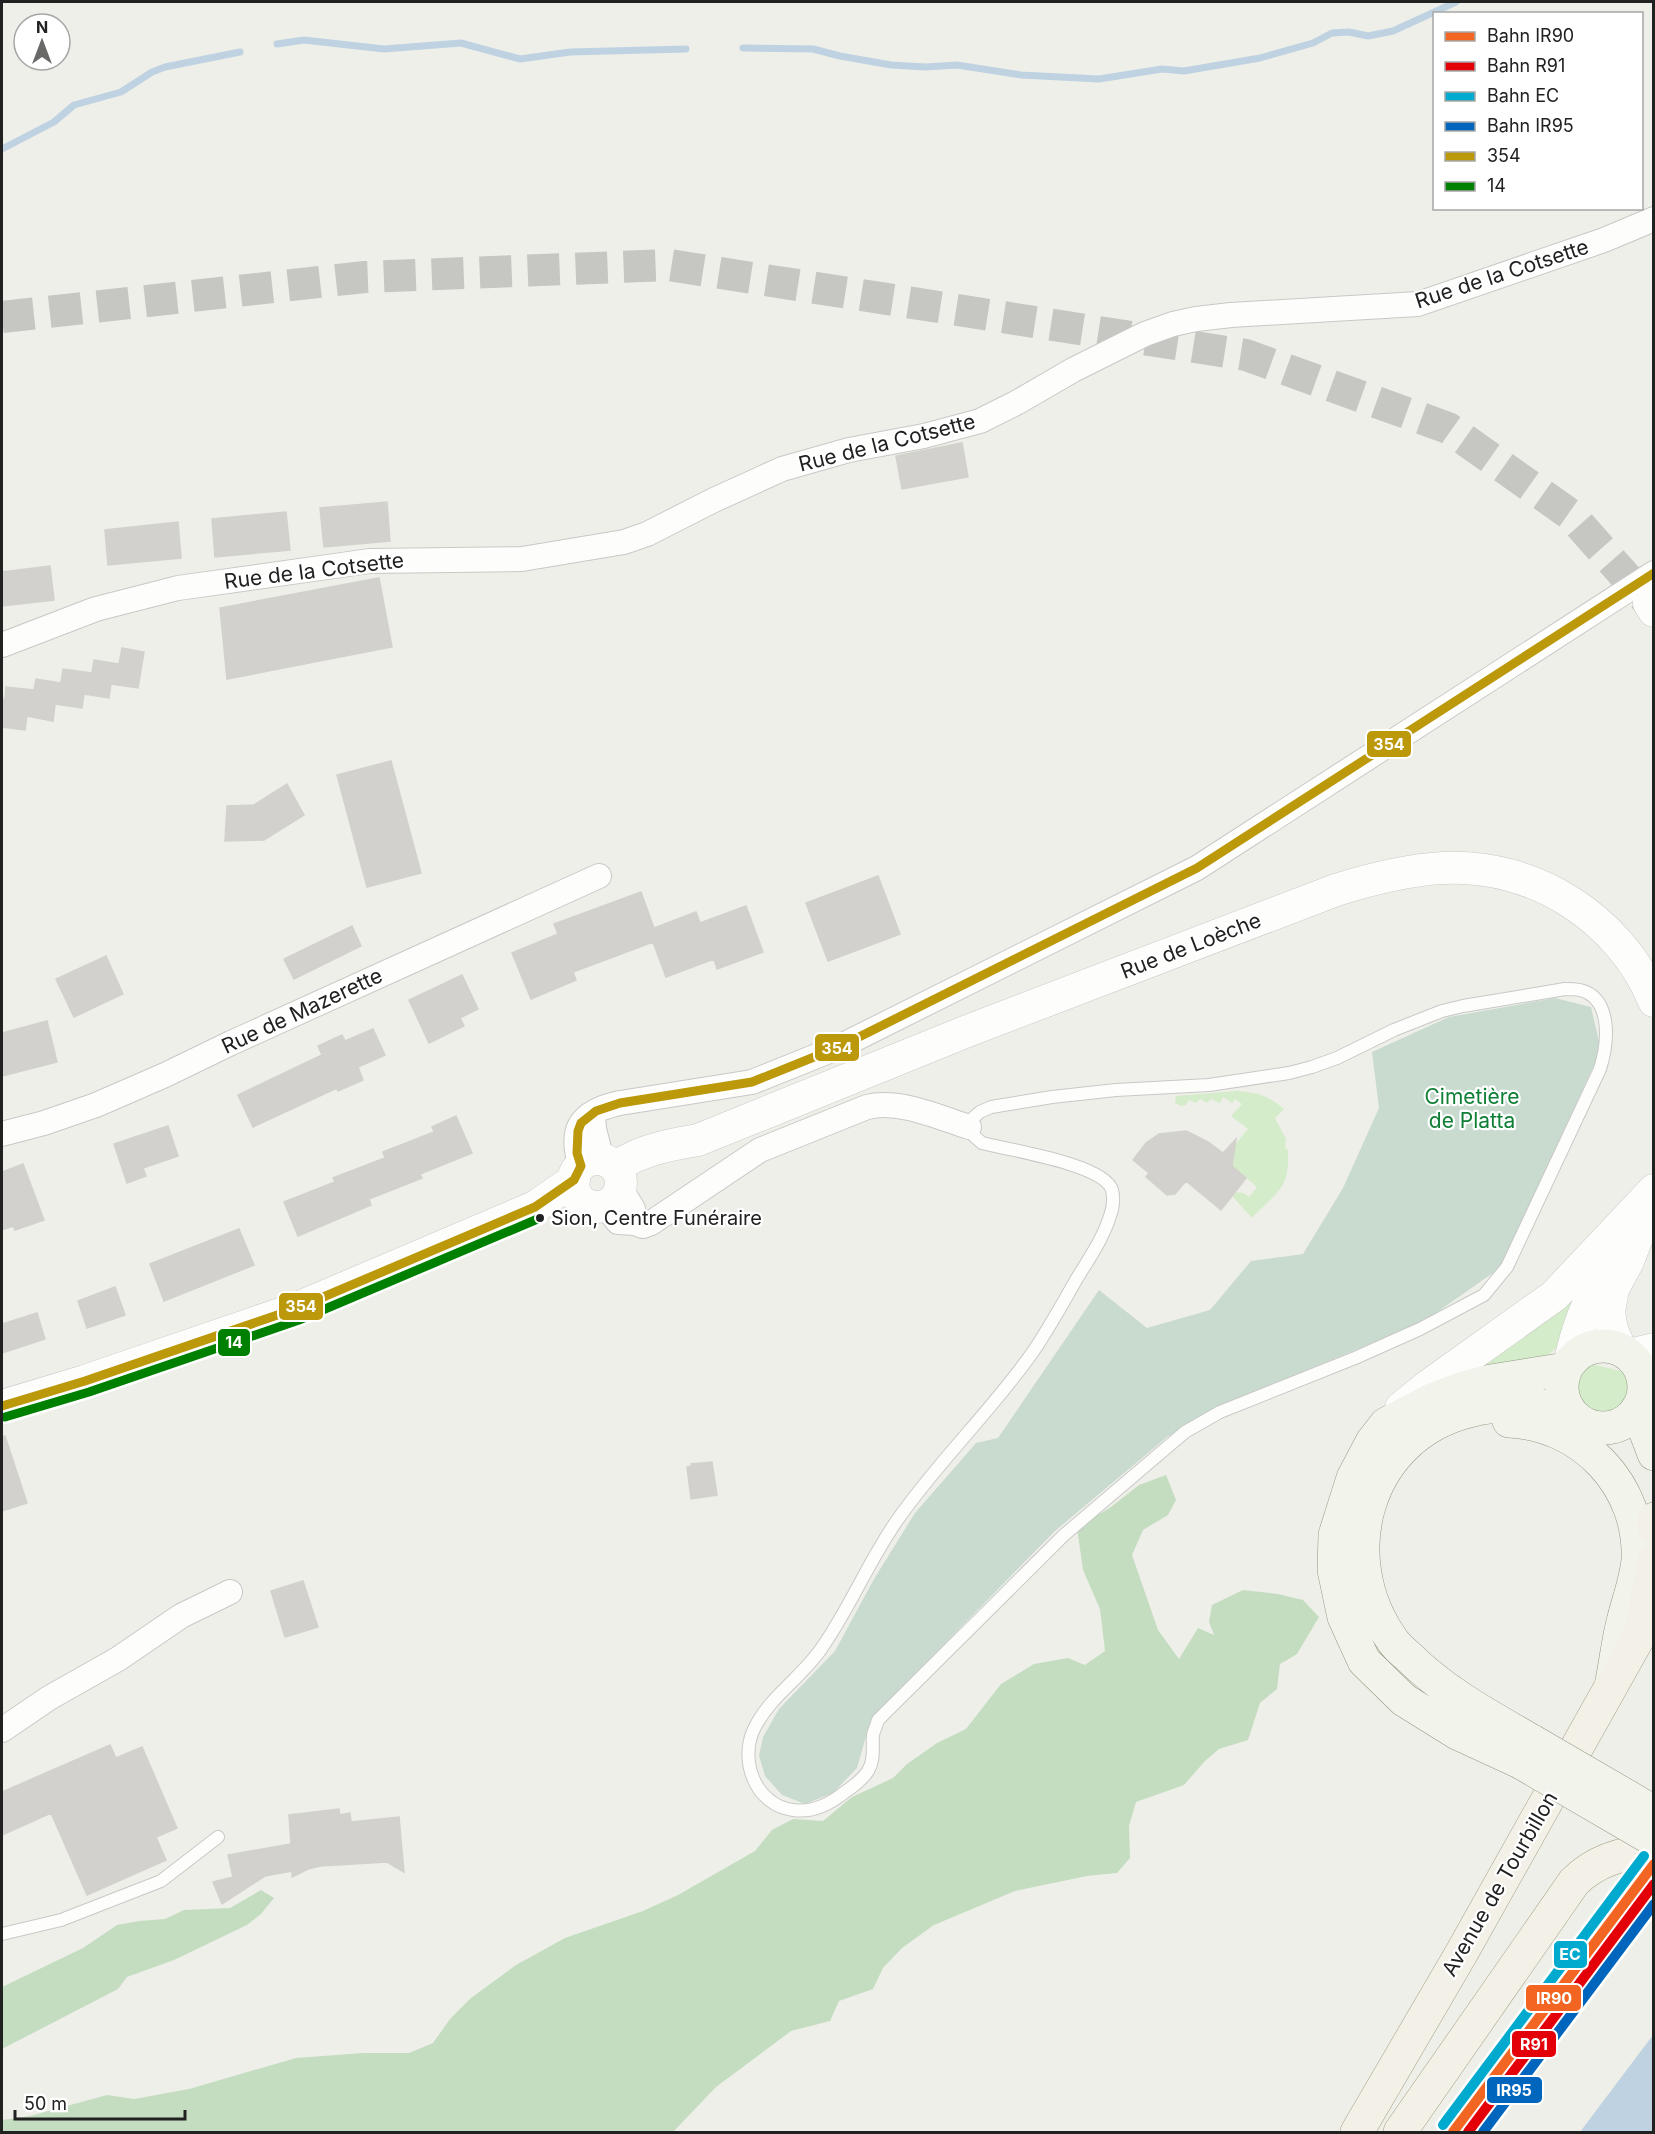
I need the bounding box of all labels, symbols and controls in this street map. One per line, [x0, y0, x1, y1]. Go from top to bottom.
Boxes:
north arrow [12, 12, 72, 72]
legend [1433, 12, 1643, 210]
text: N [36, 17, 48, 37]
text: Bahn IR90 [1487, 25, 1574, 46]
text: Bahn R91 [1487, 55, 1565, 76]
text: Bahn EC [1487, 85, 1559, 106]
text: Bahn IR95 [1487, 115, 1574, 136]
text: 354 [1487, 145, 1521, 166]
text: 14 [1487, 175, 1506, 196]
street label: Rue de la Cotsette [1412, 234, 1592, 313]
street label: Rue de la Cotsette [796, 408, 978, 477]
street label: Rue de la Cotsette [223, 547, 405, 594]
line badge: 354 [1366, 730, 1412, 758]
text: 354 [1373, 734, 1405, 754]
street label: Rue de Loèche [1117, 907, 1265, 984]
street label: Rue de Mazerette [217, 962, 386, 1059]
line badge: 354 [814, 1033, 860, 1062]
text: 354 [821, 1038, 853, 1058]
park label: Cimetière de Platta [1424, 1084, 1520, 1133]
place label: Sion, Centre Funéraire [551, 1206, 762, 1230]
marker: Sion, Centre Funéraire [534, 1212, 546, 1224]
line badge: 354 [278, 1292, 324, 1321]
text: 354 [285, 1296, 317, 1316]
line badge: 14 [217, 1328, 251, 1357]
text: 14 [225, 1332, 243, 1352]
street label: Avenue de Tourbillon [1436, 1787, 1563, 1980]
line badge: EC [1553, 1940, 1588, 1969]
text: EC [1559, 1944, 1581, 1964]
line badge: IR90 [1525, 1984, 1582, 2012]
text: IR90 [1536, 1988, 1572, 2008]
line badge: R91 [1511, 2030, 1557, 2058]
text: R91 [1520, 2034, 1548, 2054]
line badge: IR95 [1486, 2076, 1543, 2104]
text: IR95 [1496, 2080, 1532, 2100]
scale bar [15, 2083, 184, 2121]
text: 50 m [24, 2093, 67, 2114]

